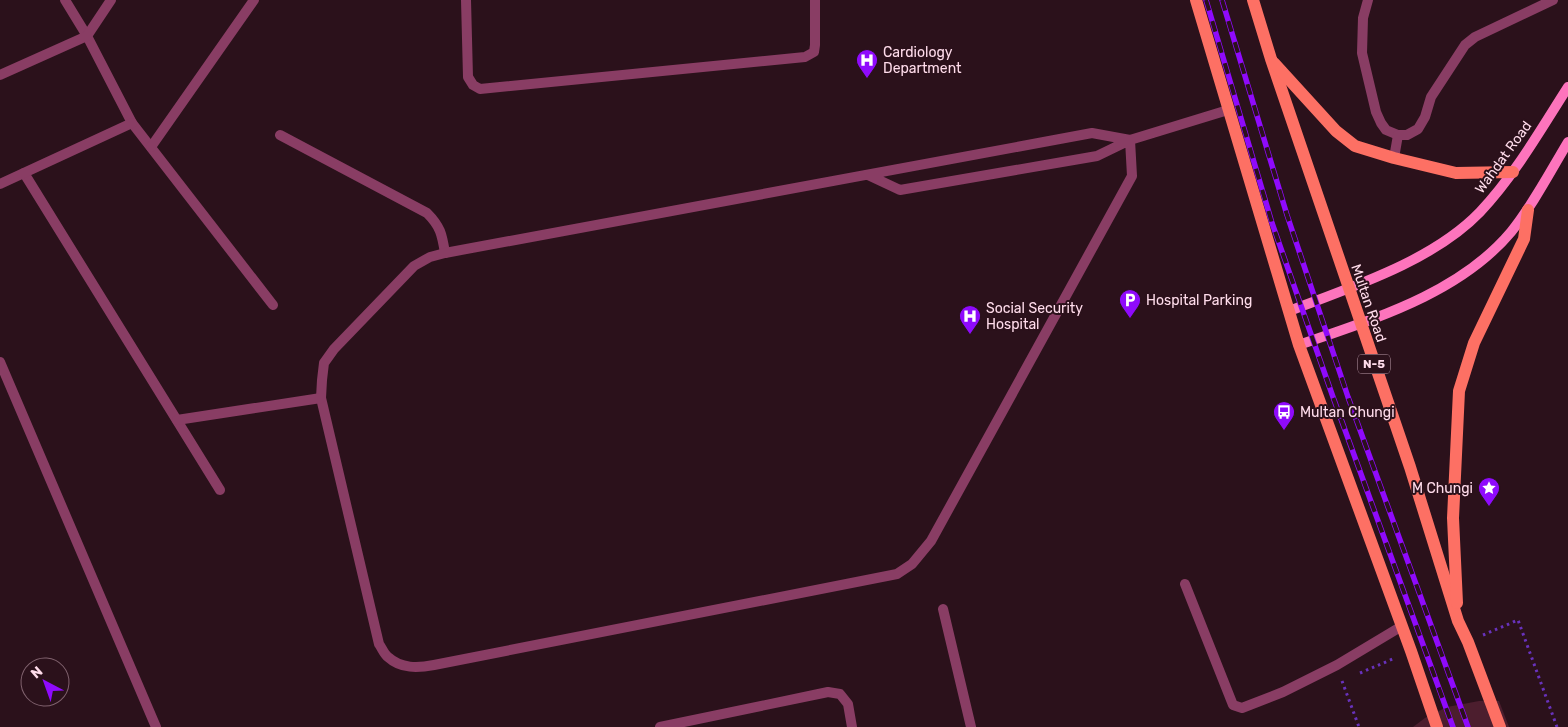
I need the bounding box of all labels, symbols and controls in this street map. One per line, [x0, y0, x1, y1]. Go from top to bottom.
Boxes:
place label: Cardiology Department [883, 44, 962, 77]
hospital icon: Cardiology Department [855, 48, 879, 79]
street label: Wahdat Road [1471, 118, 1535, 197]
street label: Multan Road [1347, 262, 1390, 344]
parking icon: Hospital Parking [1118, 288, 1142, 319]
place label: Hospital Parking [1146, 292, 1252, 309]
place label: Social Security Hospital [986, 300, 1083, 333]
hospital icon: Social Security Hospital [958, 304, 982, 335]
road number: N-5 [1358, 354, 1390, 374]
bus stop icon: Multan Chungi [1272, 400, 1296, 431]
place label: Multan Chungi [1300, 404, 1395, 421]
place icon: M Chungi [1477, 476, 1501, 507]
place label: M Chungi [1412, 480, 1473, 497]
north arrow [20, 657, 70, 707]
text: N [27, 663, 46, 682]

